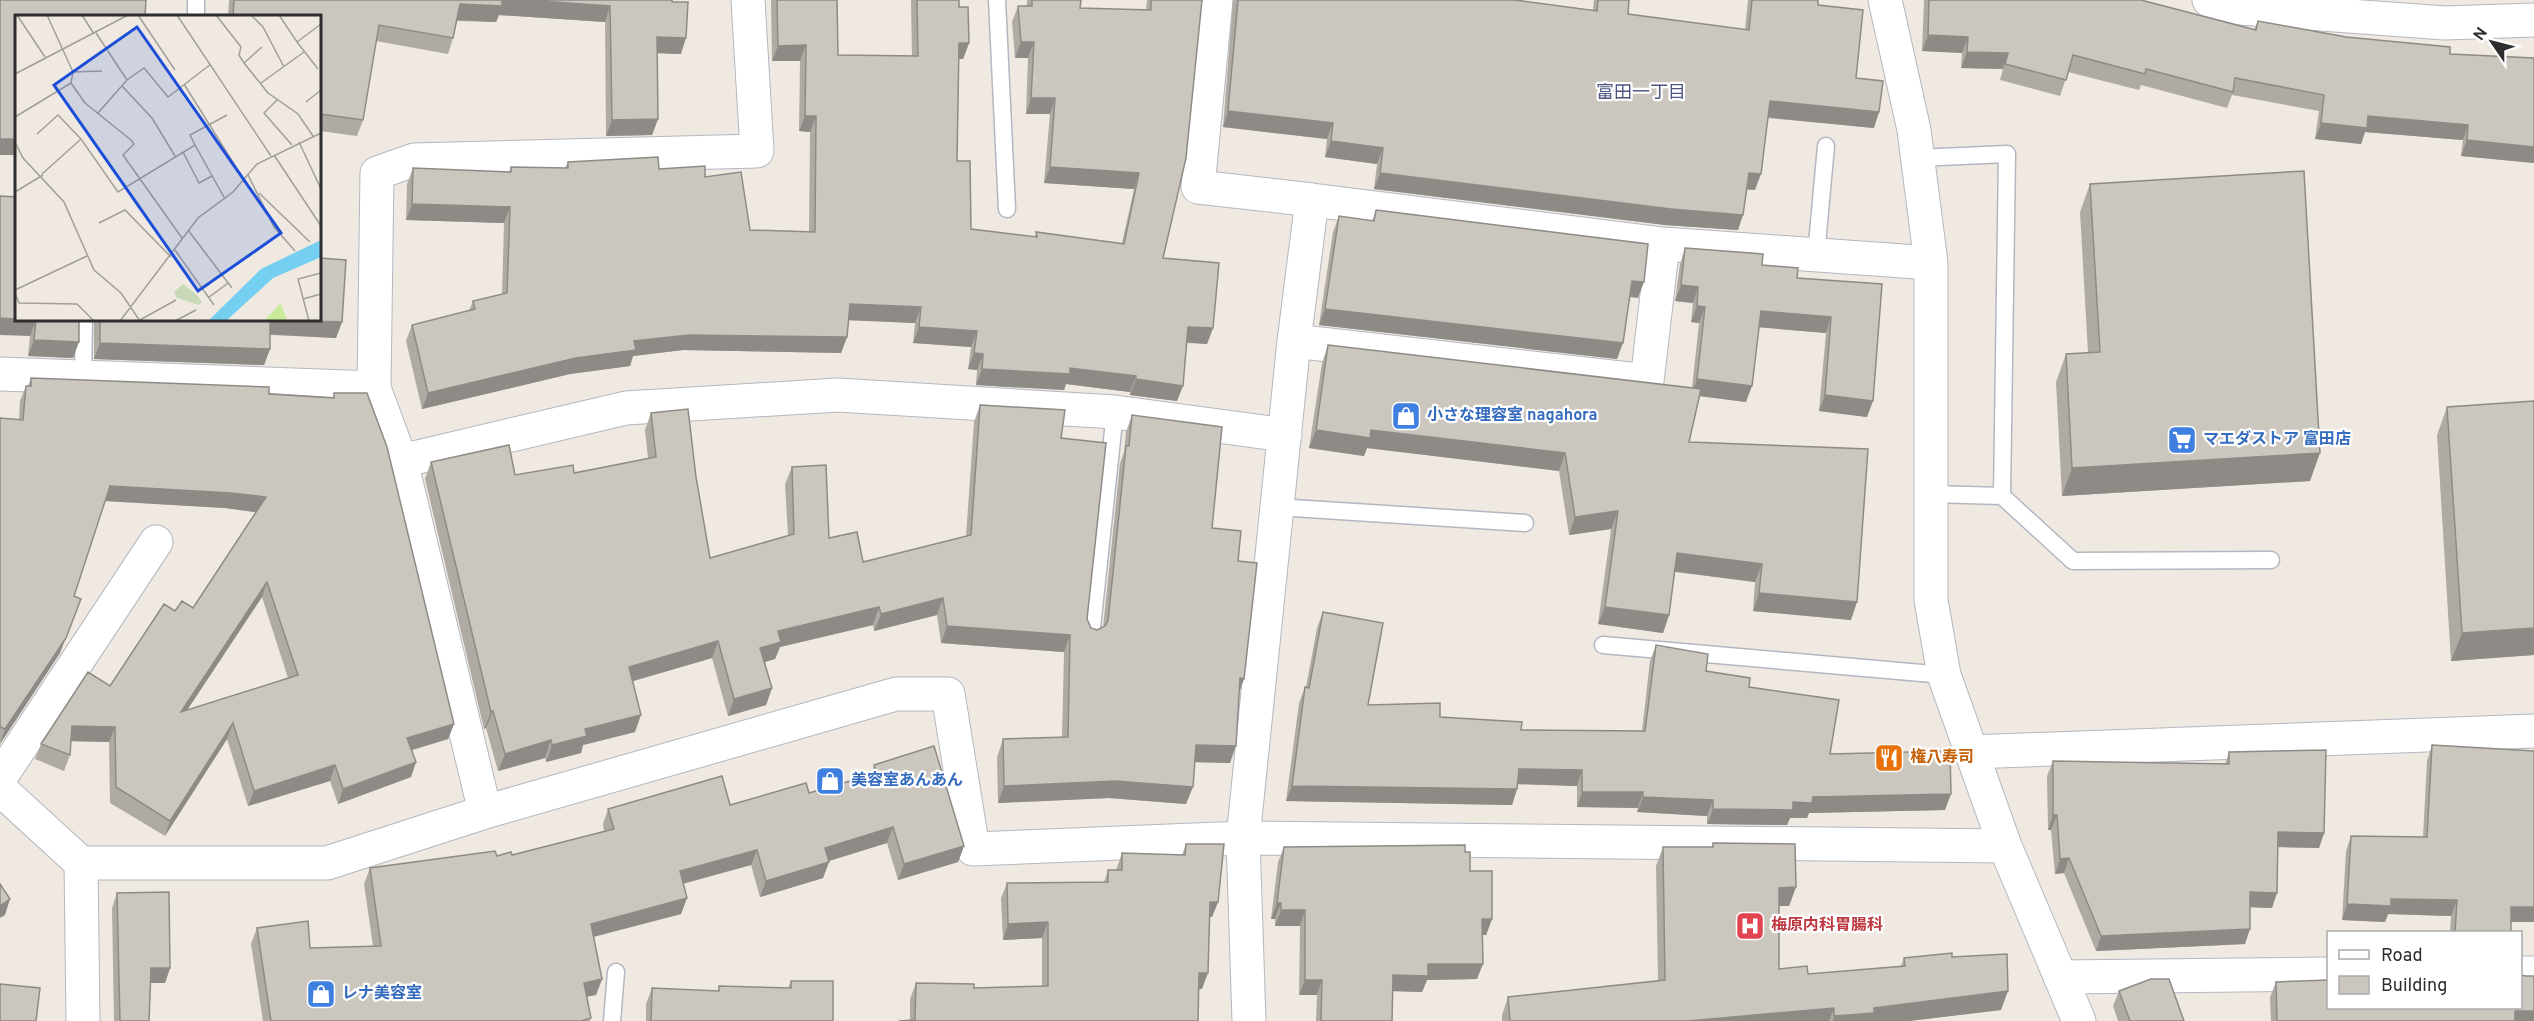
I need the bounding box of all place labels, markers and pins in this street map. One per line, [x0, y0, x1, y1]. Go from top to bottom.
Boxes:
shop icon: 小さな理容室 nagahora [1390, 400, 1422, 432]
place label: 小さな理容室 nagahora [1427, 406, 1598, 426]
supermarket icon: マエダストア 富田店 [2166, 424, 2198, 456]
place label: マエダストア 富田店 [2203, 430, 2351, 450]
restaurant icon: 権八寿司 [1873, 742, 1905, 774]
place label: 権八寿司 [1910, 747, 1974, 768]
shop icon: 美容室あんあん [814, 765, 846, 797]
place label: 美容室あんあん [851, 771, 963, 791]
hospital icon: 梅原内科胃腸科 [1734, 910, 1766, 942]
place label: 梅原内科胃腸科 [1771, 916, 1883, 936]
shop icon: レナ美容室 [305, 978, 337, 1010]
place label: レナ美容室 [342, 984, 422, 1004]

